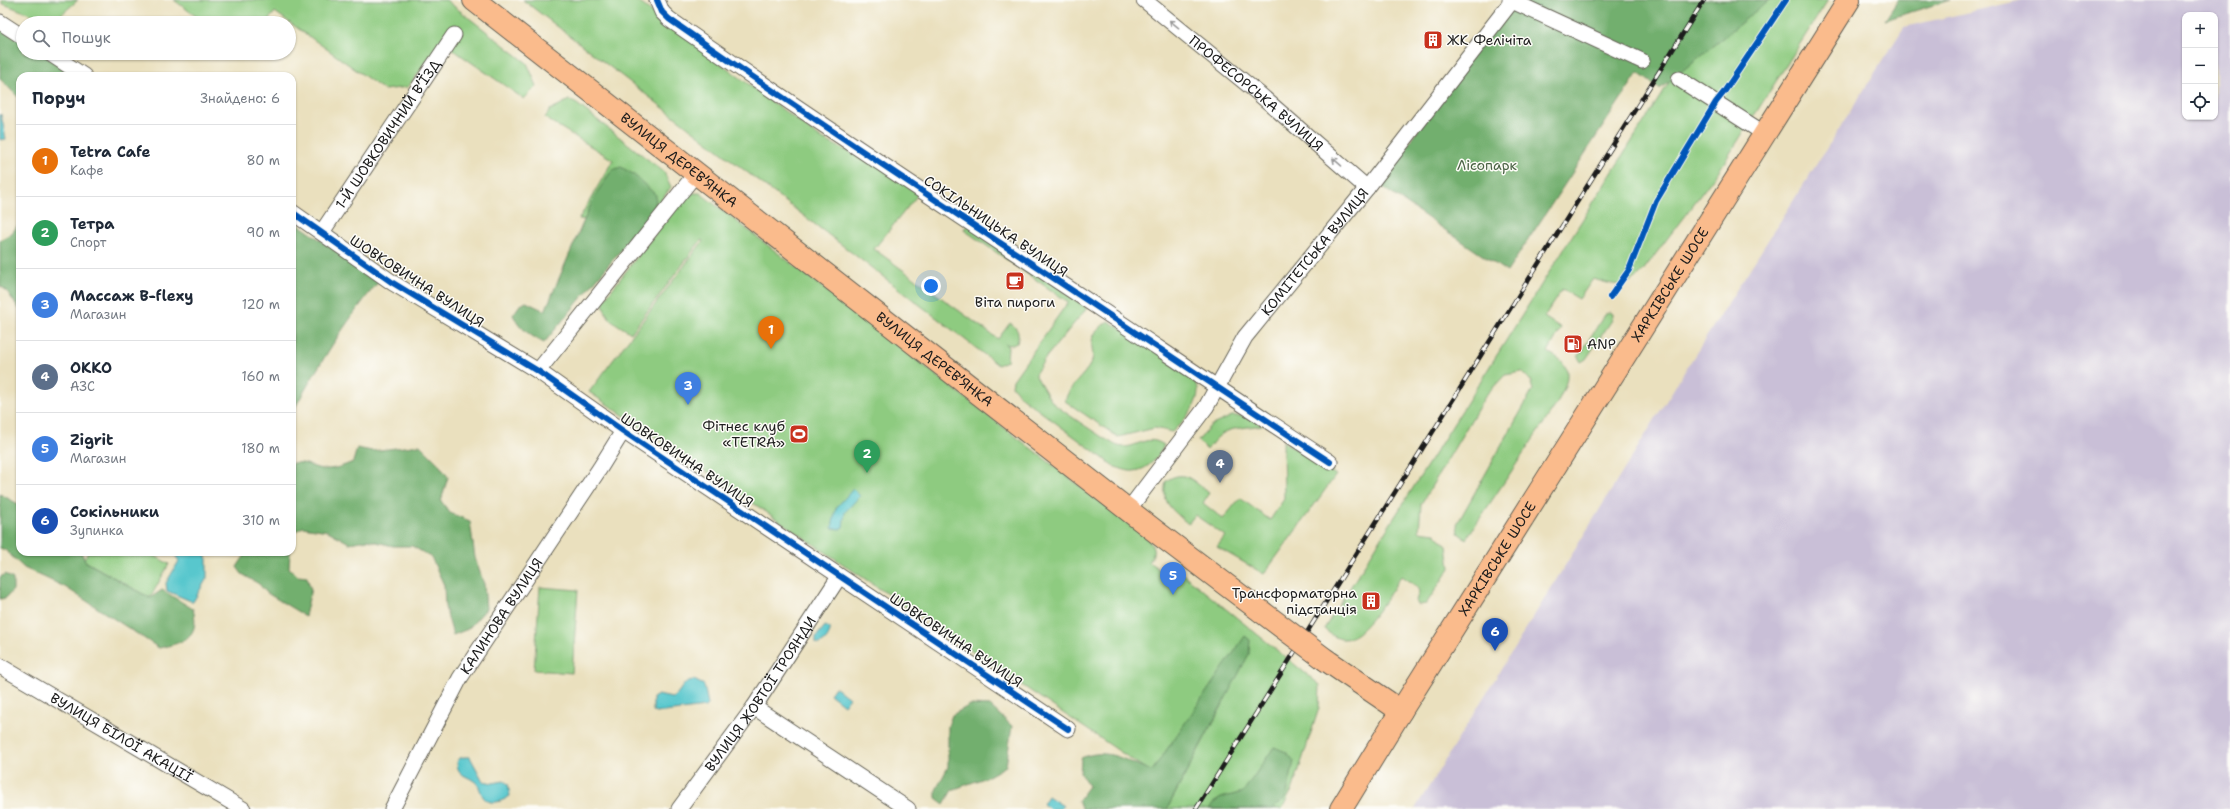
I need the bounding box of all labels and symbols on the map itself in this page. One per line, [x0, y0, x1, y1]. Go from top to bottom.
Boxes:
one-way arrow [1168, 20, 1179, 29]
building icon: ЖК Фелічіта [1422, 29, 1444, 51]
place label: ЖК Фелічіта [1447, 31, 1532, 49]
street label: ПРОФЕСОРСЬКА ВУЛИЦЯ [1185, 32, 1327, 155]
street label: 1-Й ШОВКОВИЧНИЙ В’ЇЗД [331, 55, 444, 212]
street label: ВУЛИЦЯ ДЕРЕВ’ЯНКА [617, 109, 741, 211]
park label: Лісопарк [1457, 156, 1518, 174]
one-way arrow [1332, 158, 1343, 167]
street label: СОКІЛЬНИЦЬКА ВУЛИЦЯ [921, 171, 1071, 281]
street label: КОМІТЕТСЬКА ВУЛИЦЯ [1257, 184, 1372, 319]
street label: ХАРКІВСЬКЕ ШОСЕ [1627, 224, 1713, 345]
street label: ШОВКОВИЧНА ВУЛИЦЯ [346, 231, 488, 331]
cafe icon: Віта пироги [1004, 270, 1026, 292]
your location [921, 276, 941, 296]
place label: Віта пироги [975, 293, 1055, 311]
street label: ВУЛИЦЯ ДЕРЕВ’ЯНКА [872, 308, 997, 410]
pin: 1 [758, 316, 784, 349]
fuel station icon: ANP [1562, 333, 1584, 355]
place label: ANP [1587, 335, 1616, 353]
pin: 3 [675, 372, 701, 405]
street label: ШОВКОВИЧНА ВУЛИЦЯ [617, 409, 757, 511]
place label: Фітнес клуб «TETRA» [703, 417, 785, 451]
sports icon: Фітнес клуб «TETRA» [788, 423, 810, 445]
pin: 2 [854, 440, 880, 473]
pin: 4 [1207, 450, 1233, 483]
street label: ХАРКІВСЬКЕ ШОСЕ [1454, 498, 1540, 619]
street label: КАЛИНОВА ВУЛИЦЯ [456, 554, 547, 678]
pin: 5 [1160, 562, 1186, 595]
place label: Трансформаторна підстанція [1232, 584, 1357, 618]
street label: ШОВКОВИЧНА ВУЛИЦЯ [886, 589, 1026, 691]
building icon: Трансформаторна підстанція [1360, 590, 1382, 612]
street label: ВУЛИЦЯ ЖОВТОЇ ТРОЯНДИ [701, 613, 820, 775]
pin: 6 [1482, 618, 1508, 651]
street label: ВУЛИЦЯ БІЛОЇ АКАЦІЇ [47, 689, 196, 787]

